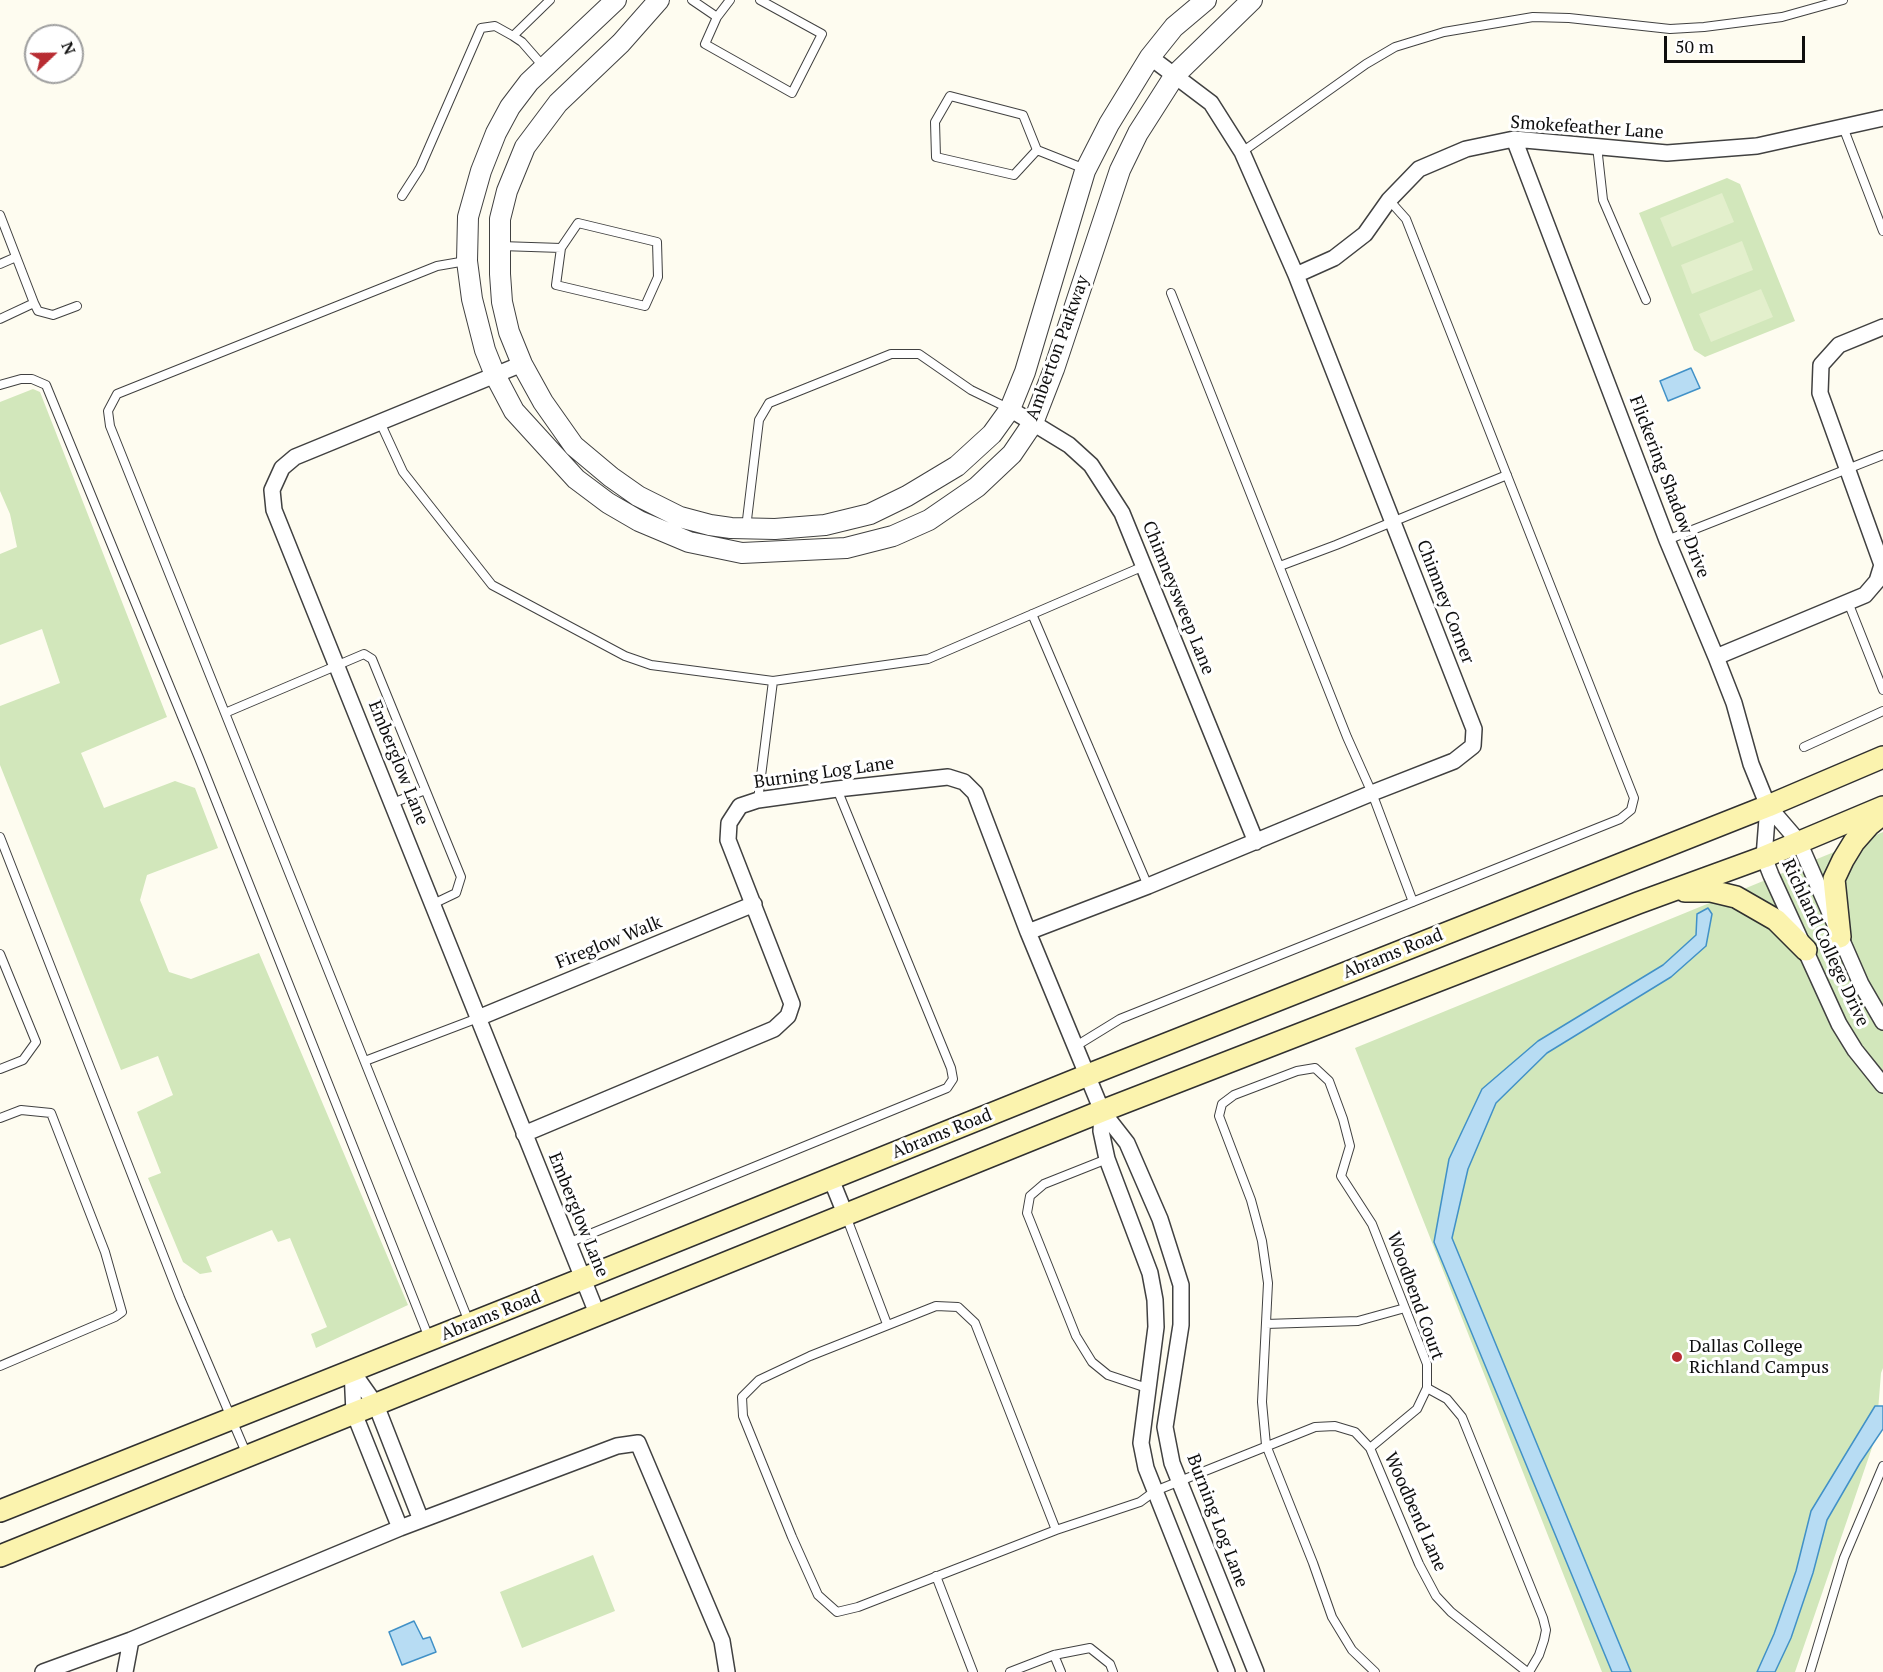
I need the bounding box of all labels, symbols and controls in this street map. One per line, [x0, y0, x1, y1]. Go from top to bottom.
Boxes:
north arrow [24, 24, 84, 84]
scale bar [1667, 24, 1808, 62]
text: 50 m [1675, 34, 1714, 58]
text: N [56, 38, 81, 58]
street label: Smokefeather Lane [1510, 112, 1664, 144]
street label: Amberton Parkway [1022, 273, 1094, 423]
street label: Flickering Shadow Drive [1624, 393, 1714, 581]
street label: Chimneysweep Lane [1137, 518, 1219, 678]
street label: Chimney Corner [1412, 537, 1478, 667]
street label: Emberglow Lane [363, 697, 433, 829]
street label: Burning Log Lane [753, 752, 895, 794]
street label: Richland College Drive [1777, 856, 1873, 1030]
street label: Fireglow Walk [553, 912, 665, 974]
street label: Abrams Road [1340, 924, 1446, 984]
street label: Abrams Road [889, 1104, 995, 1164]
street label: Emberglow Lane [543, 1149, 613, 1281]
street label: Woodbend Court [1382, 1229, 1448, 1363]
street label: Abrams Road [438, 1286, 544, 1346]
place label: Dallas College Richland Campus [1689, 1336, 1829, 1378]
marker: Dallas College Richland Campus [1670, 1350, 1684, 1364]
street label: Woodbend Lane [1379, 1449, 1451, 1575]
street label: Burning Log Lane [1182, 1451, 1252, 1591]

